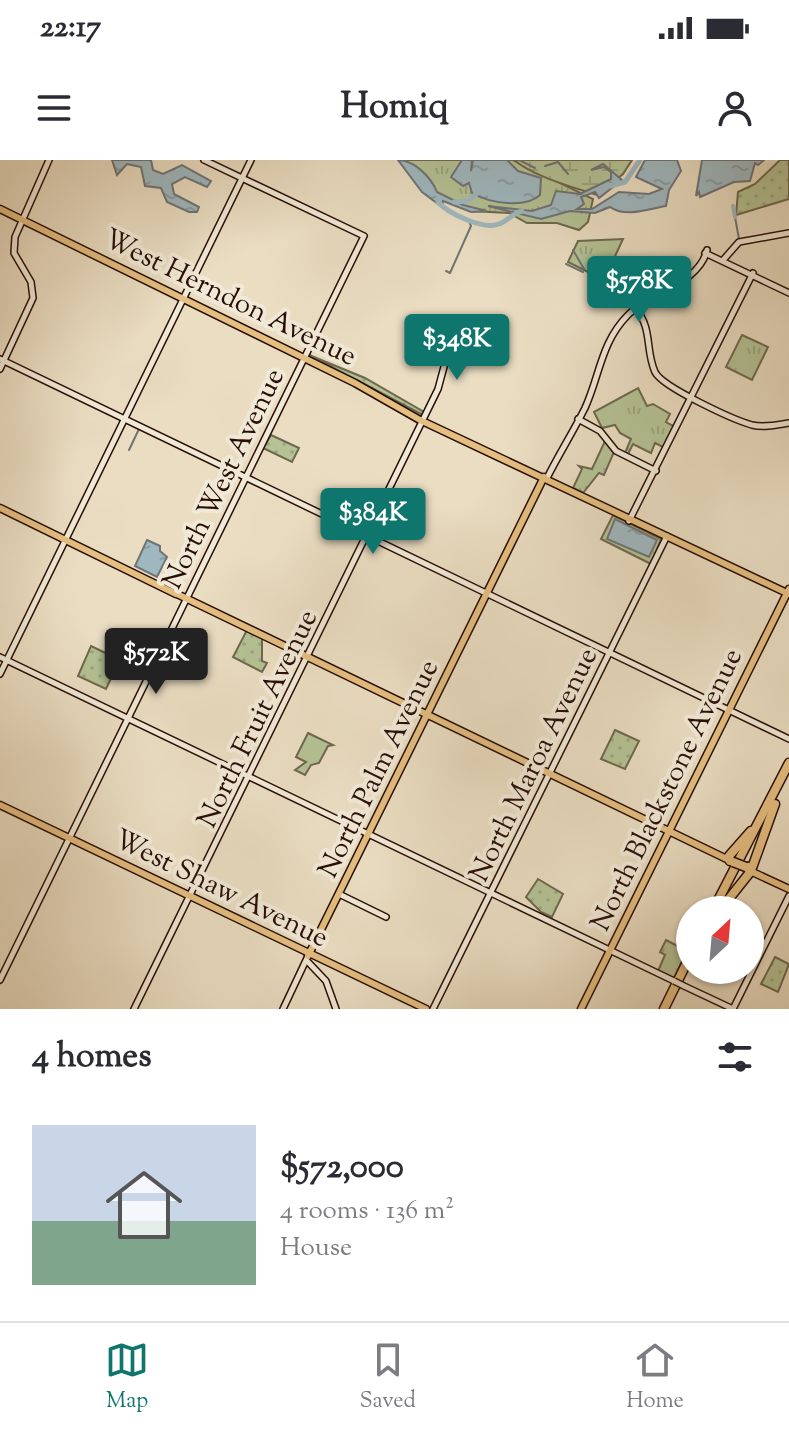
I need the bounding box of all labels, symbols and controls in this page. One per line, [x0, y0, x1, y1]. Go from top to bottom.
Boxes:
text: 22:17 [40, 7, 101, 50]
text: Homiq [340, 82, 449, 134]
icon: menu [32, 86, 76, 130]
icon: person [713, 86, 757, 130]
street label: West Herndon Avenue [97, 220, 363, 377]
pin: $578K [583, 256, 695, 324]
text: $578K [605, 263, 673, 300]
pin: $348K [401, 314, 513, 382]
text: $348K [422, 321, 492, 358]
street label: North West Avenue [154, 362, 296, 596]
pin: $384K [317, 488, 429, 556]
text: $384K [338, 495, 408, 532]
street label: North Fruit Avenue [188, 603, 329, 835]
pin: $572K [100, 628, 212, 696]
text: $572K [123, 635, 189, 672]
street label: North Maroa Avenue [461, 641, 609, 889]
street label: North Blackstone Avenue [582, 642, 754, 938]
street label: North Palm Avenue [309, 653, 450, 885]
street label: West Shaw Avenue [107, 820, 335, 959]
north arrow [676, 896, 764, 984]
map controls [676, 896, 764, 984]
text: 4 homes [32, 1033, 152, 1082]
icon: filters [713, 1035, 757, 1079]
text: $572,000 [280, 1144, 404, 1193]
icon: home [96, 1157, 192, 1253]
text: 4 rooms · 136 m² [280, 1193, 454, 1230]
text: House [280, 1230, 352, 1267]
tab: Map [105, 1338, 149, 1418]
tab: Saved [359, 1338, 416, 1418]
tab: Home [626, 1338, 684, 1418]

